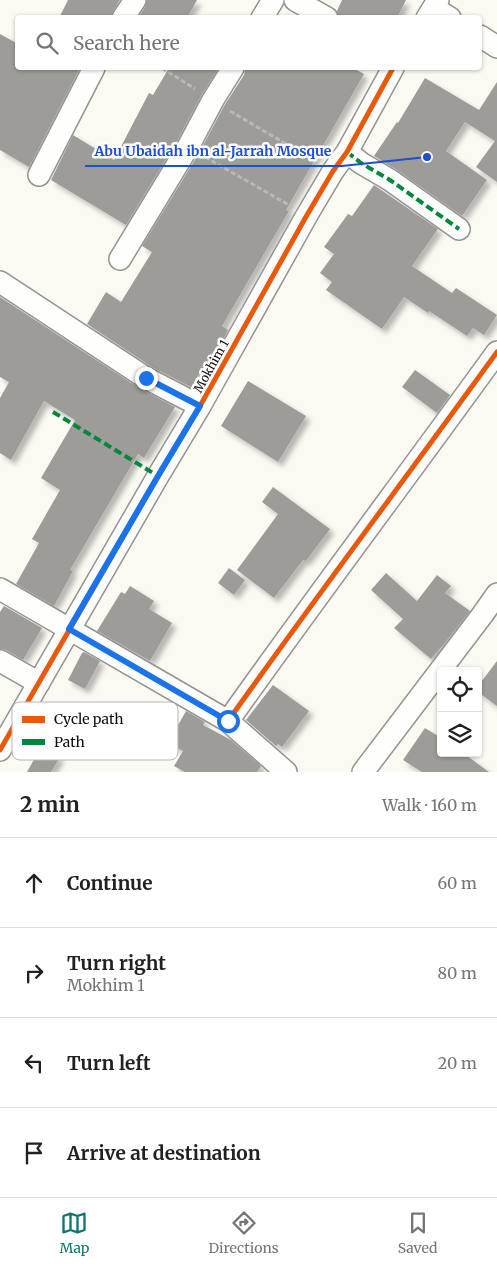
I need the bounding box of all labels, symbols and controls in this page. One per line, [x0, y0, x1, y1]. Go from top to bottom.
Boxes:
search box [15, 15, 482, 70]
icon: search [33, 29, 61, 57]
text: Search here [73, 31, 180, 55]
callout: Abu Ubaidah ibn al-Jarrah Mosque [85, 137, 342, 166]
text: Abu Ubaidah ibn al-Jarrah Mosque [94, 142, 332, 160]
street label: Mokhim 1 [190, 336, 232, 395]
route end [135, 367, 158, 390]
map controls [437, 667, 482, 757]
button: locate [437, 667, 482, 712]
legend [12, 702, 178, 760]
text: Cycle path [54, 710, 124, 728]
route start [217, 710, 240, 733]
button: layers [437, 712, 482, 757]
text: Path [54, 733, 85, 751]
text: 2 min [20, 791, 80, 818]
text: Walk · 160 m [382, 795, 477, 815]
icon: ahead [20, 869, 48, 897]
text: Continue [67, 871, 153, 895]
text: 60 m [437, 873, 477, 893]
text: Turn right [67, 951, 166, 975]
icon: right [20, 959, 48, 987]
text: 80 m [438, 963, 477, 983]
text: Mokhim 1 [67, 975, 145, 995]
icon: left [20, 1049, 48, 1077]
text: Turn left [67, 1051, 151, 1075]
text: 20 m [438, 1053, 477, 1073]
icon: arrive [20, 1139, 48, 1167]
text: Arrive at destination [67, 1141, 261, 1165]
tab: Map [60, 1209, 89, 1257]
tab: Directions [209, 1209, 279, 1257]
tab: Saved [398, 1209, 437, 1257]

